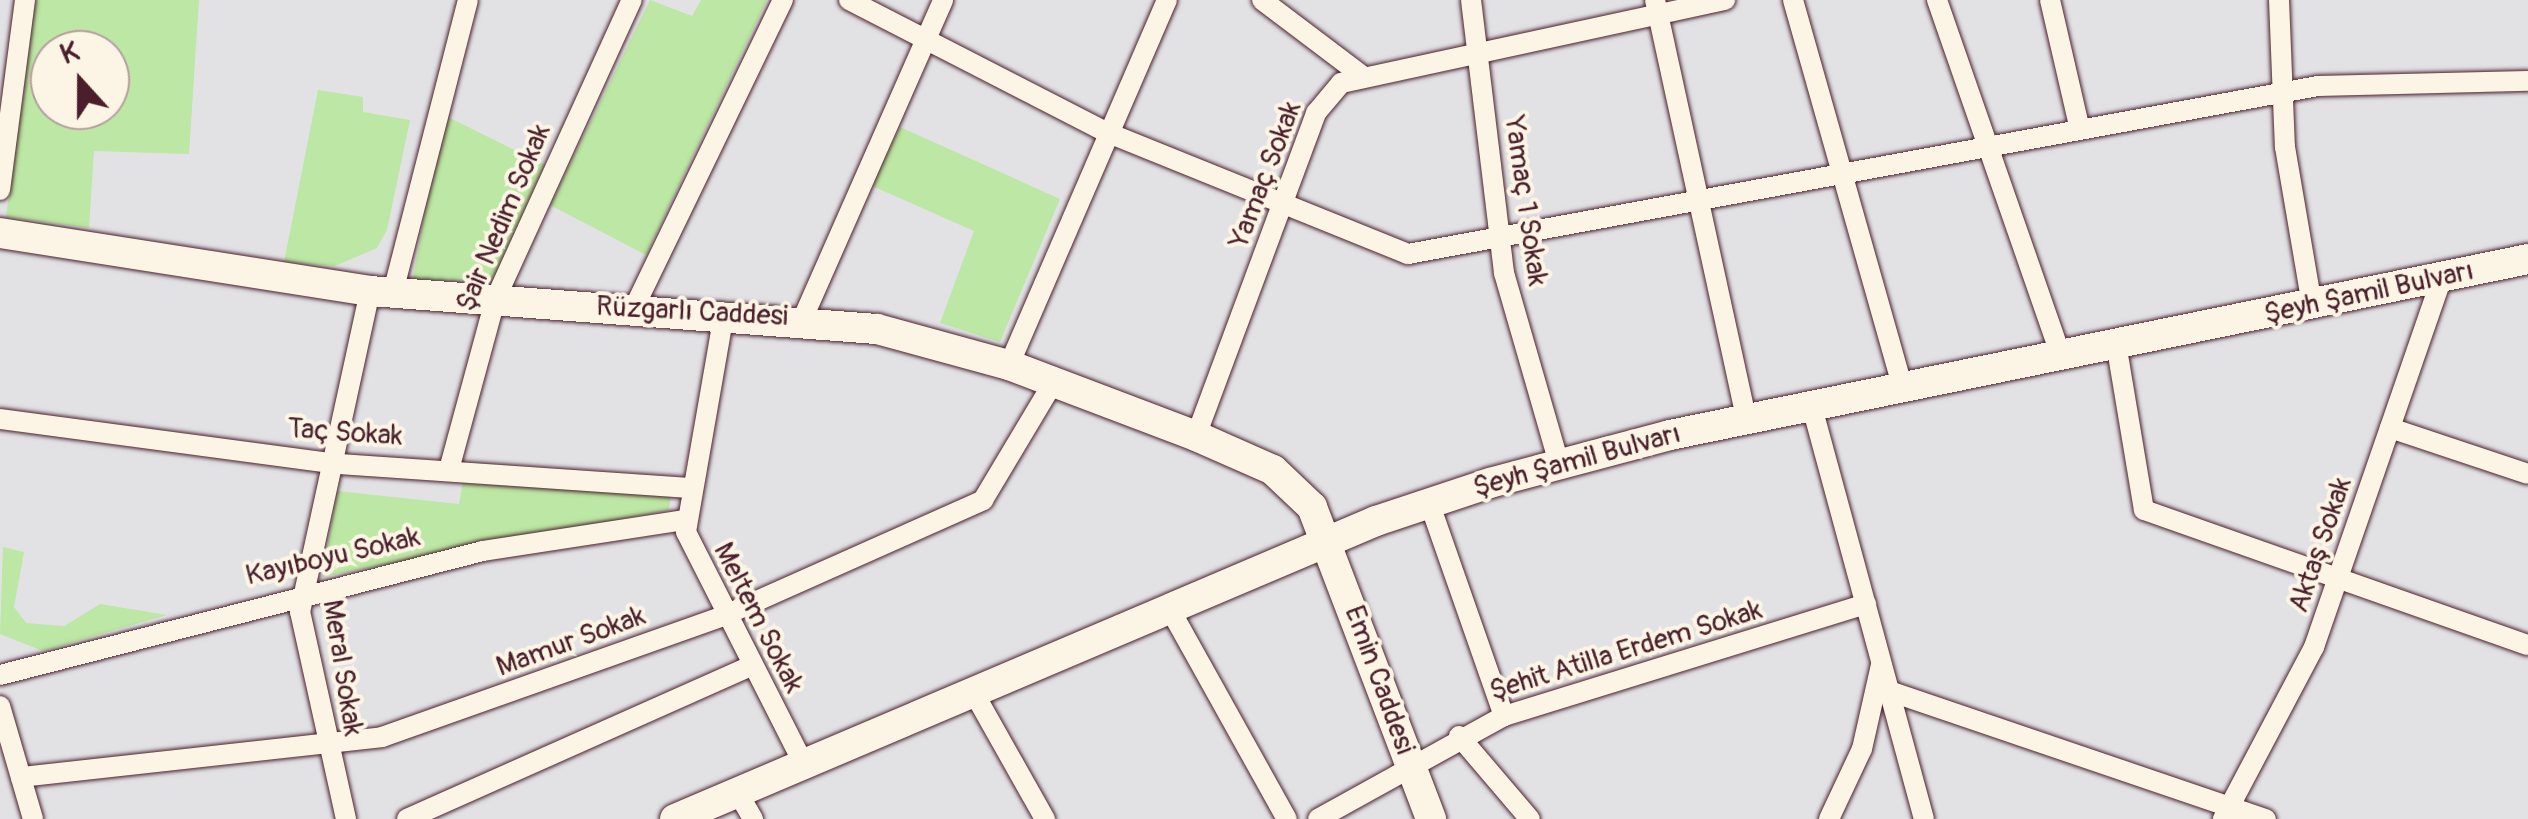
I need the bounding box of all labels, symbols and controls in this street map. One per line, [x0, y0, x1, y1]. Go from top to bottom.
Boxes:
north arrow [30, 30, 130, 130]
text: K [56, 34, 84, 73]
street label: Yamaç Sokak [1223, 97, 1309, 253]
street label: Yamaç 1 Sokak [1496, 114, 1554, 288]
street label: Şair Nedim Sokak [449, 119, 559, 317]
street label: Şeyh Şamil Bulvarı [2261, 254, 2477, 332]
street label: Rüzgarlı Caddesi [595, 290, 789, 334]
street label: Taç Sokak [286, 412, 404, 454]
street label: Şeyh Şamil Bulvarı [1470, 417, 1684, 505]
street label: Aktaş Sokak [2282, 473, 2360, 617]
street label: Kayıboyu Sokak [242, 521, 424, 593]
street label: Meltem Sokak [706, 537, 810, 699]
street label: Şehit Atilla Erdem Sokak [1486, 594, 1766, 708]
street label: Meral Sokak [315, 597, 369, 739]
street label: Mamur Sokak [492, 600, 650, 684]
street label: Emin Caddesi [1337, 601, 1421, 759]

